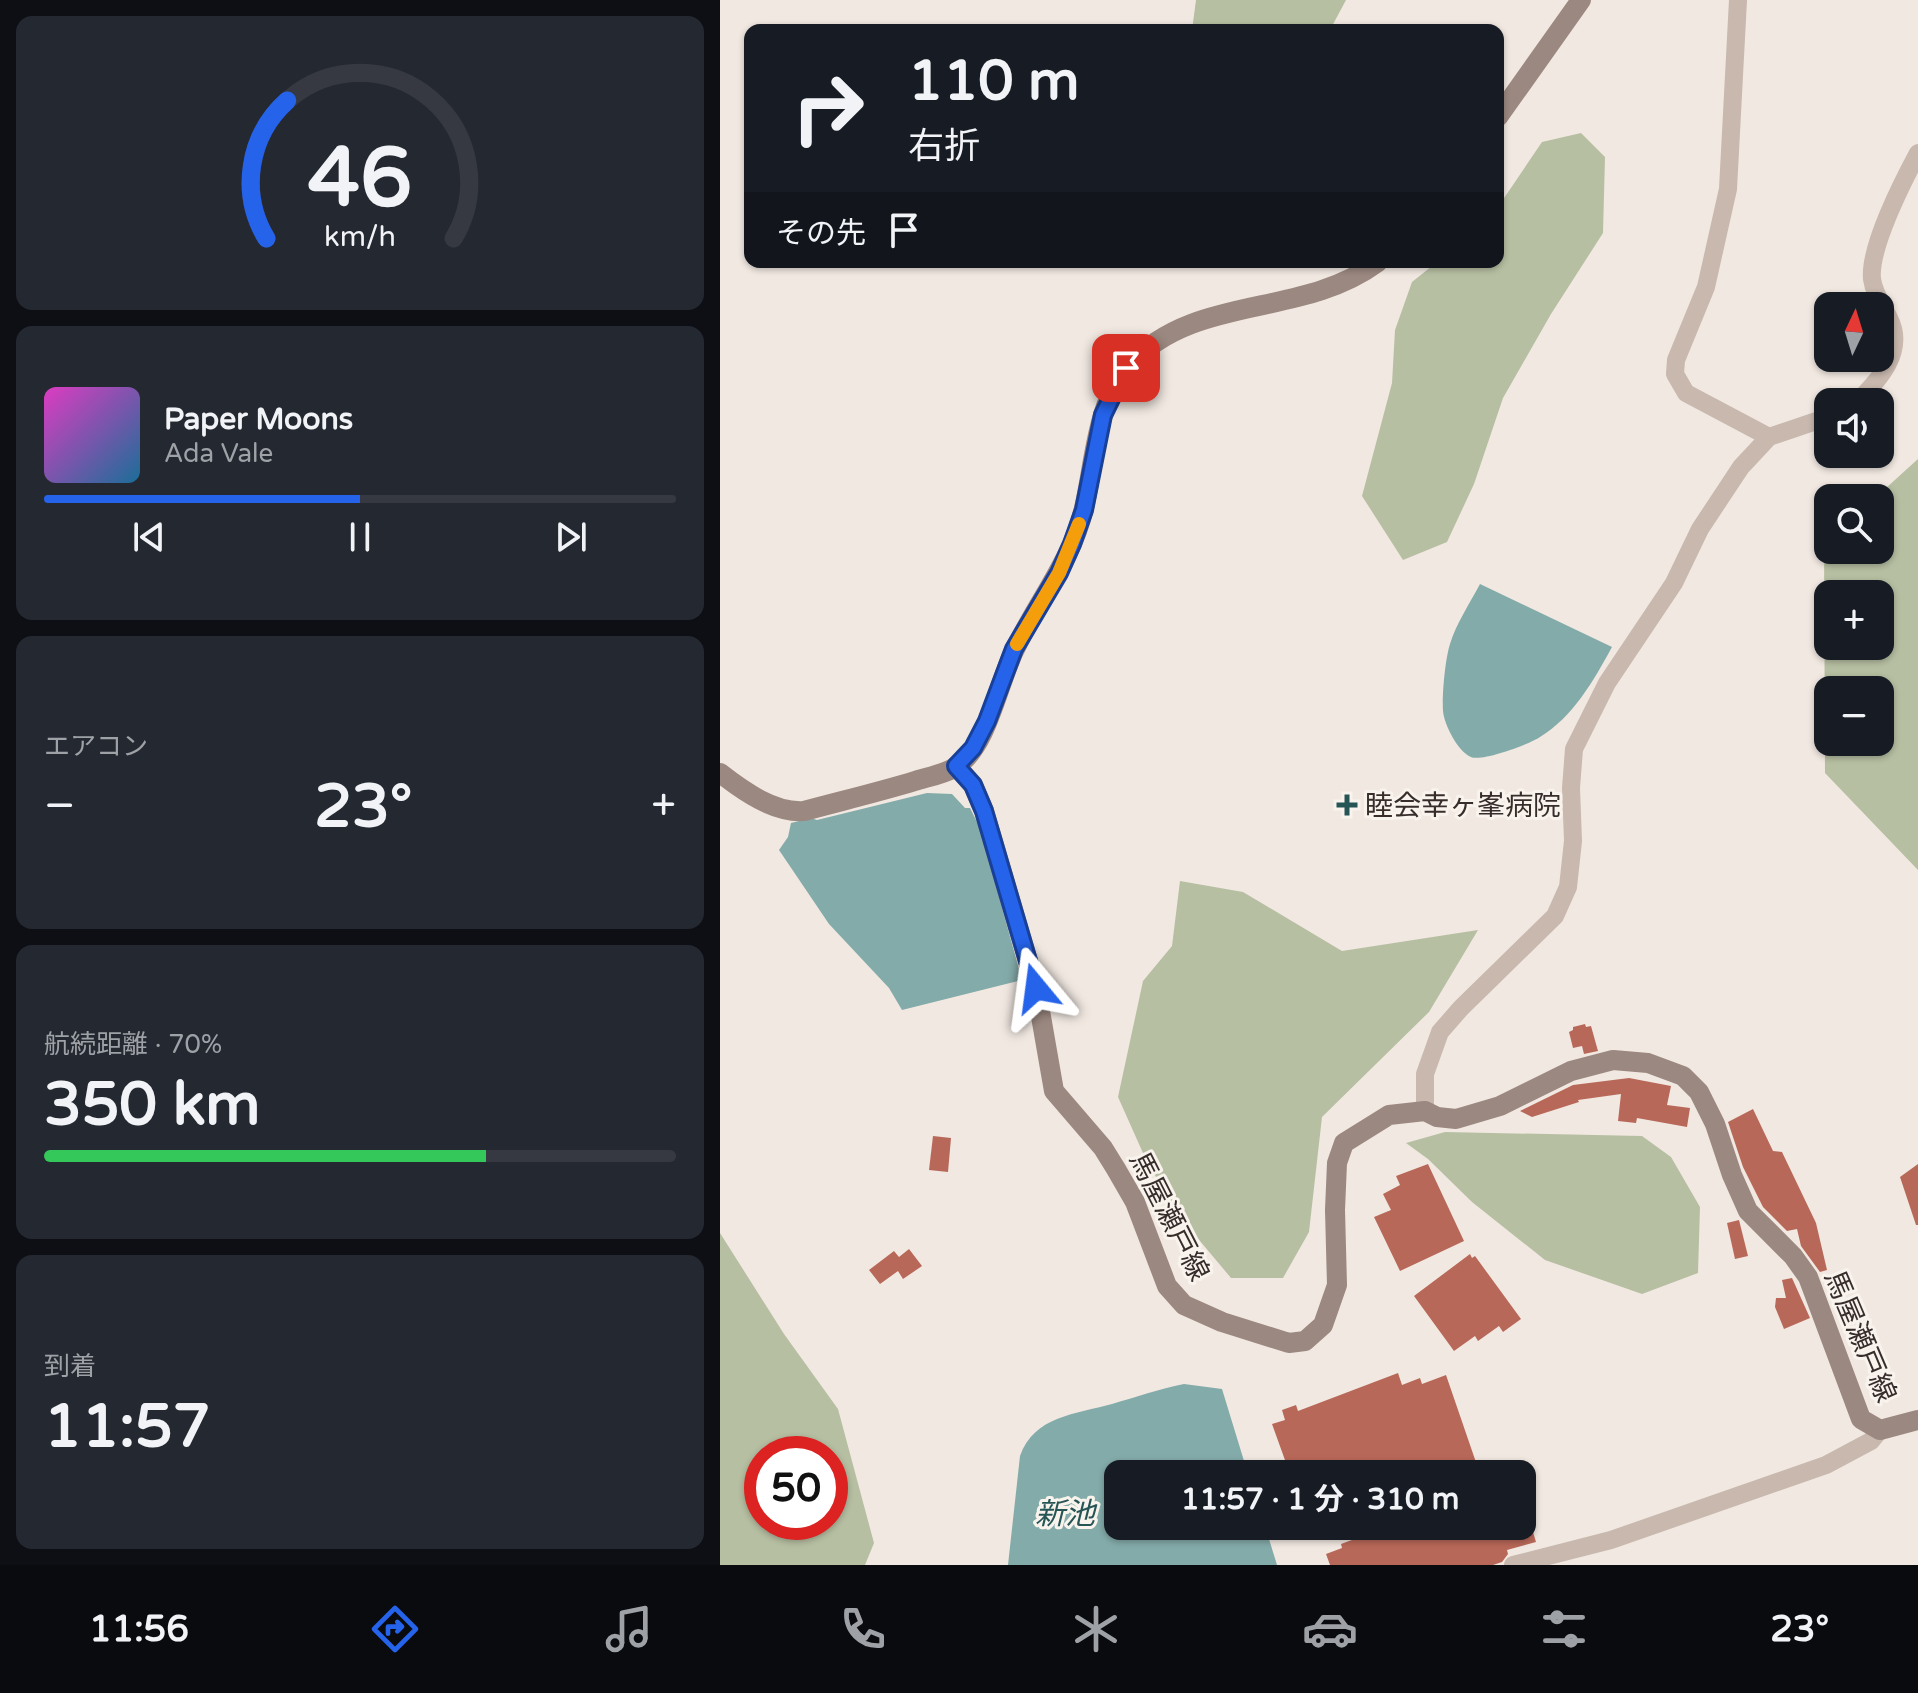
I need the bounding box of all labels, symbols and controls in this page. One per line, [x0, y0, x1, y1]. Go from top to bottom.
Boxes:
text: 110 m [908, 48, 1079, 115]
icon: right [776, 56, 880, 160]
text: 右折 [908, 125, 980, 168]
text: 46 [308, 128, 412, 228]
icon: arrive [882, 208, 926, 252]
text: その先 [776, 215, 866, 252]
text: km/h [324, 220, 396, 254]
north arrow [1814, 292, 1894, 372]
map controls [1814, 292, 1894, 756]
pin [1092, 334, 1160, 402]
icon: arrive [1104, 346, 1148, 390]
button: sound [1814, 388, 1894, 468]
text: Paper Moons [164, 401, 353, 438]
text: Ada Vale [164, 438, 273, 469]
button: search [1814, 484, 1894, 564]
icon: previous [127, 515, 171, 559]
icon: pause [338, 515, 382, 559]
icon: next [549, 515, 593, 559]
button: + [1814, 580, 1894, 660]
button: − [1814, 676, 1894, 756]
text: エアコン [44, 731, 148, 762]
text: 23° [314, 771, 412, 843]
text: − [44, 780, 75, 833]
text: + [651, 780, 676, 833]
place label: 睦会幸ヶ峯病院 [1365, 789, 1561, 823]
marker: 睦会幸ヶ峯病院 [1336, 794, 1358, 816]
position arrow [994, 946, 1078, 1030]
text: 航続距離 · 70% [44, 1029, 222, 1060]
text: 350 km [44, 1069, 260, 1141]
street label: 馬屋瀬戸線 [1122, 1146, 1216, 1287]
street label: 馬屋瀬戸線 [1817, 1265, 1903, 1407]
text: 到着 [44, 1351, 96, 1382]
text: 11:57 [44, 1391, 210, 1463]
speed limit sign: 50 [744, 1436, 848, 1540]
text: 11:57 · 1 分 · 310 m [1181, 1481, 1459, 1518]
water label: 新池 [1035, 1496, 1098, 1533]
icon: directions [367, 1601, 423, 1657]
icon: music [601, 1601, 657, 1657]
icon: phone [835, 1601, 891, 1657]
icon: climate [1068, 1601, 1124, 1657]
icon: car [1302, 1601, 1358, 1657]
icon: filters [1536, 1601, 1592, 1657]
text: 11:56 [89, 1608, 189, 1651]
text: 23° [1770, 1608, 1829, 1651]

